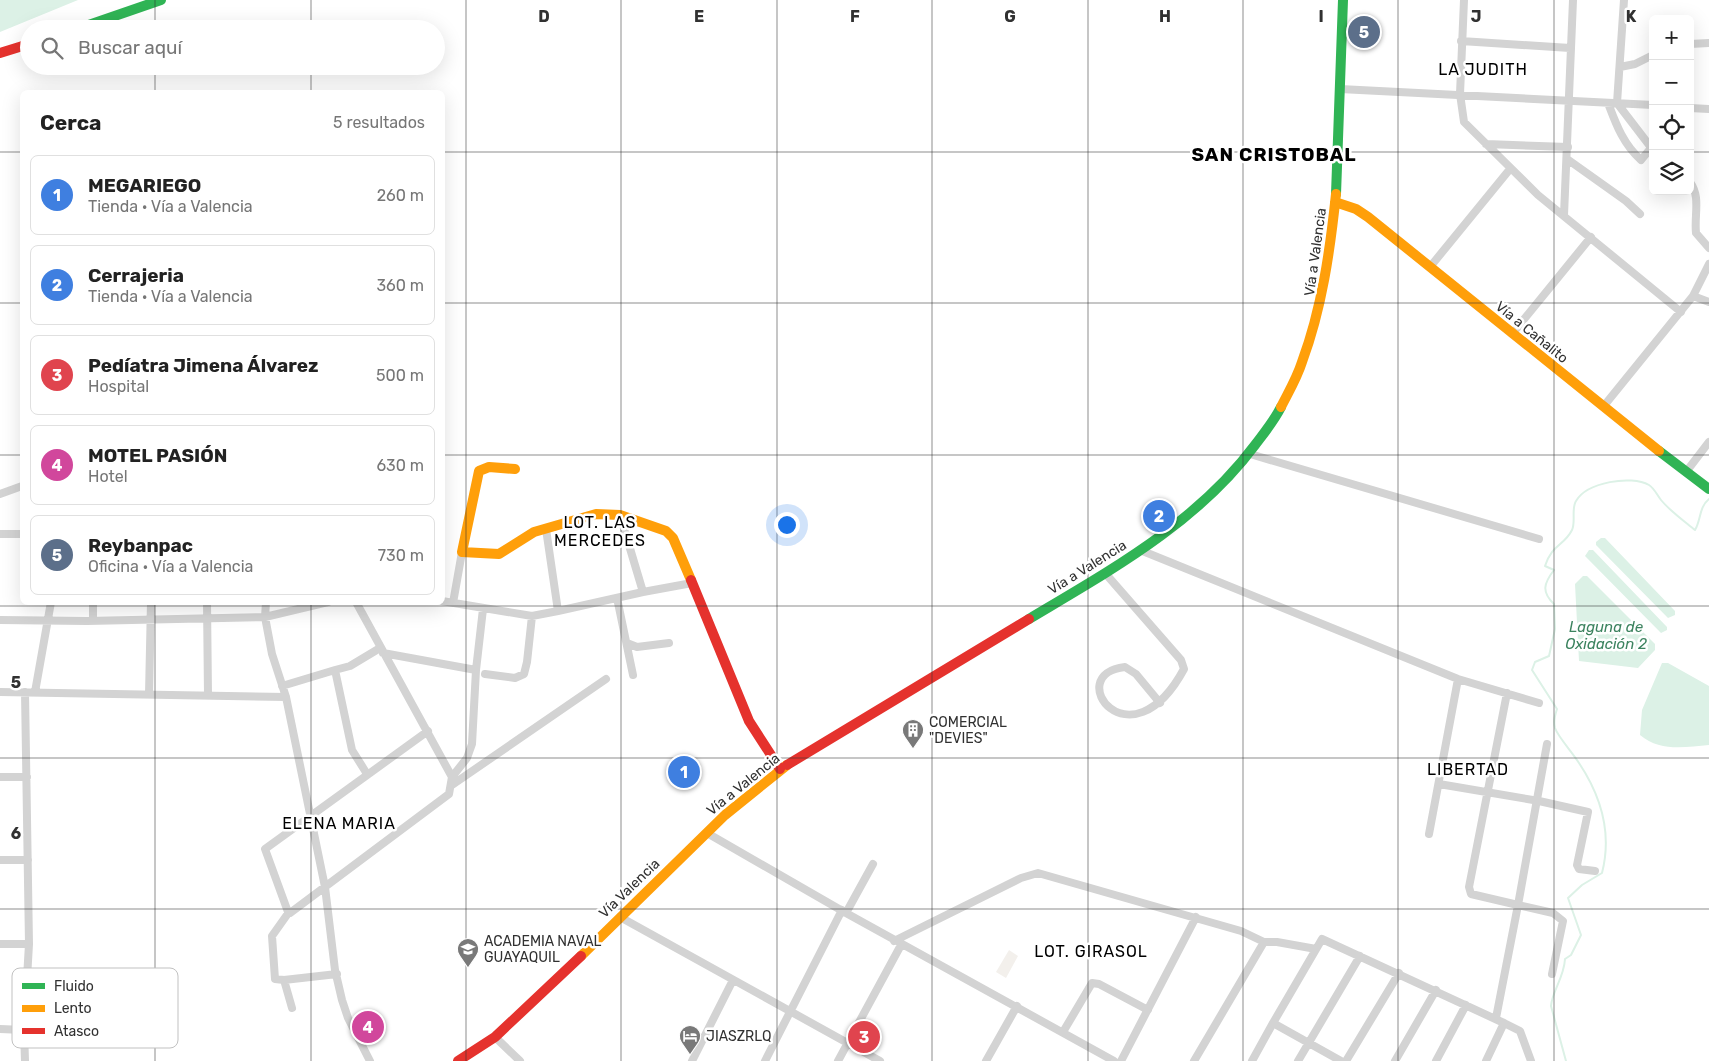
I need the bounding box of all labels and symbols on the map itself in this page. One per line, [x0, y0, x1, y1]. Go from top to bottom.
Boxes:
text: D [538, 7, 550, 26]
text: E [694, 7, 704, 26]
text: F [850, 7, 860, 26]
text: G [1004, 7, 1016, 26]
text: H [1159, 7, 1171, 26]
text: I [1318, 7, 1324, 26]
text: J [1471, 7, 1481, 26]
text: K [1626, 7, 1637, 26]
pin: 5 [1348, 13, 1380, 51]
district label: LA JUDITH [1438, 60, 1528, 79]
district label: SAN CRISTOBAL [1191, 143, 1357, 166]
street label: Vía a Valencia [1301, 207, 1330, 297]
street label: Vía a Cañalito [1492, 298, 1571, 367]
pin: 2 [1143, 497, 1175, 535]
your location [774, 512, 800, 538]
district label: LOT. LAS MERCEDES [554, 513, 646, 550]
street label: Vía a Valencia [1045, 537, 1130, 598]
water label: Laguna de Oxidación 2 [1565, 618, 1647, 653]
text: 5 [11, 673, 21, 692]
place label: COMERCIAL "DEVIES" [929, 714, 1007, 747]
building icon: COMERCIAL "DEVIES" [901, 718, 925, 749]
street label: Vía a Valencia [703, 750, 783, 819]
pin: 1 [668, 753, 700, 791]
district label: LIBERTAD [1427, 760, 1509, 779]
district label: ELENA MARIA [282, 814, 396, 833]
text: 6 [11, 824, 21, 843]
street label: Vía Valencia [595, 855, 663, 922]
place label: ACADEMIA NAVAL GUAYAQUIL [484, 933, 602, 966]
school or university icon: ACADEMIA NAVAL GUAYAQUIL [456, 937, 480, 968]
district label: LOT. GIRASOL [1034, 942, 1148, 961]
legend [12, 968, 178, 1048]
text: Fluido [54, 978, 94, 995]
text: Lento [54, 1000, 91, 1017]
pin: 4 [352, 1008, 384, 1046]
pin: 3 [848, 1018, 880, 1056]
text: Atasco [54, 1023, 99, 1040]
hotel icon: JIASZRLQ [678, 1024, 702, 1055]
place label: JIASZRLQ [706, 1028, 771, 1045]

